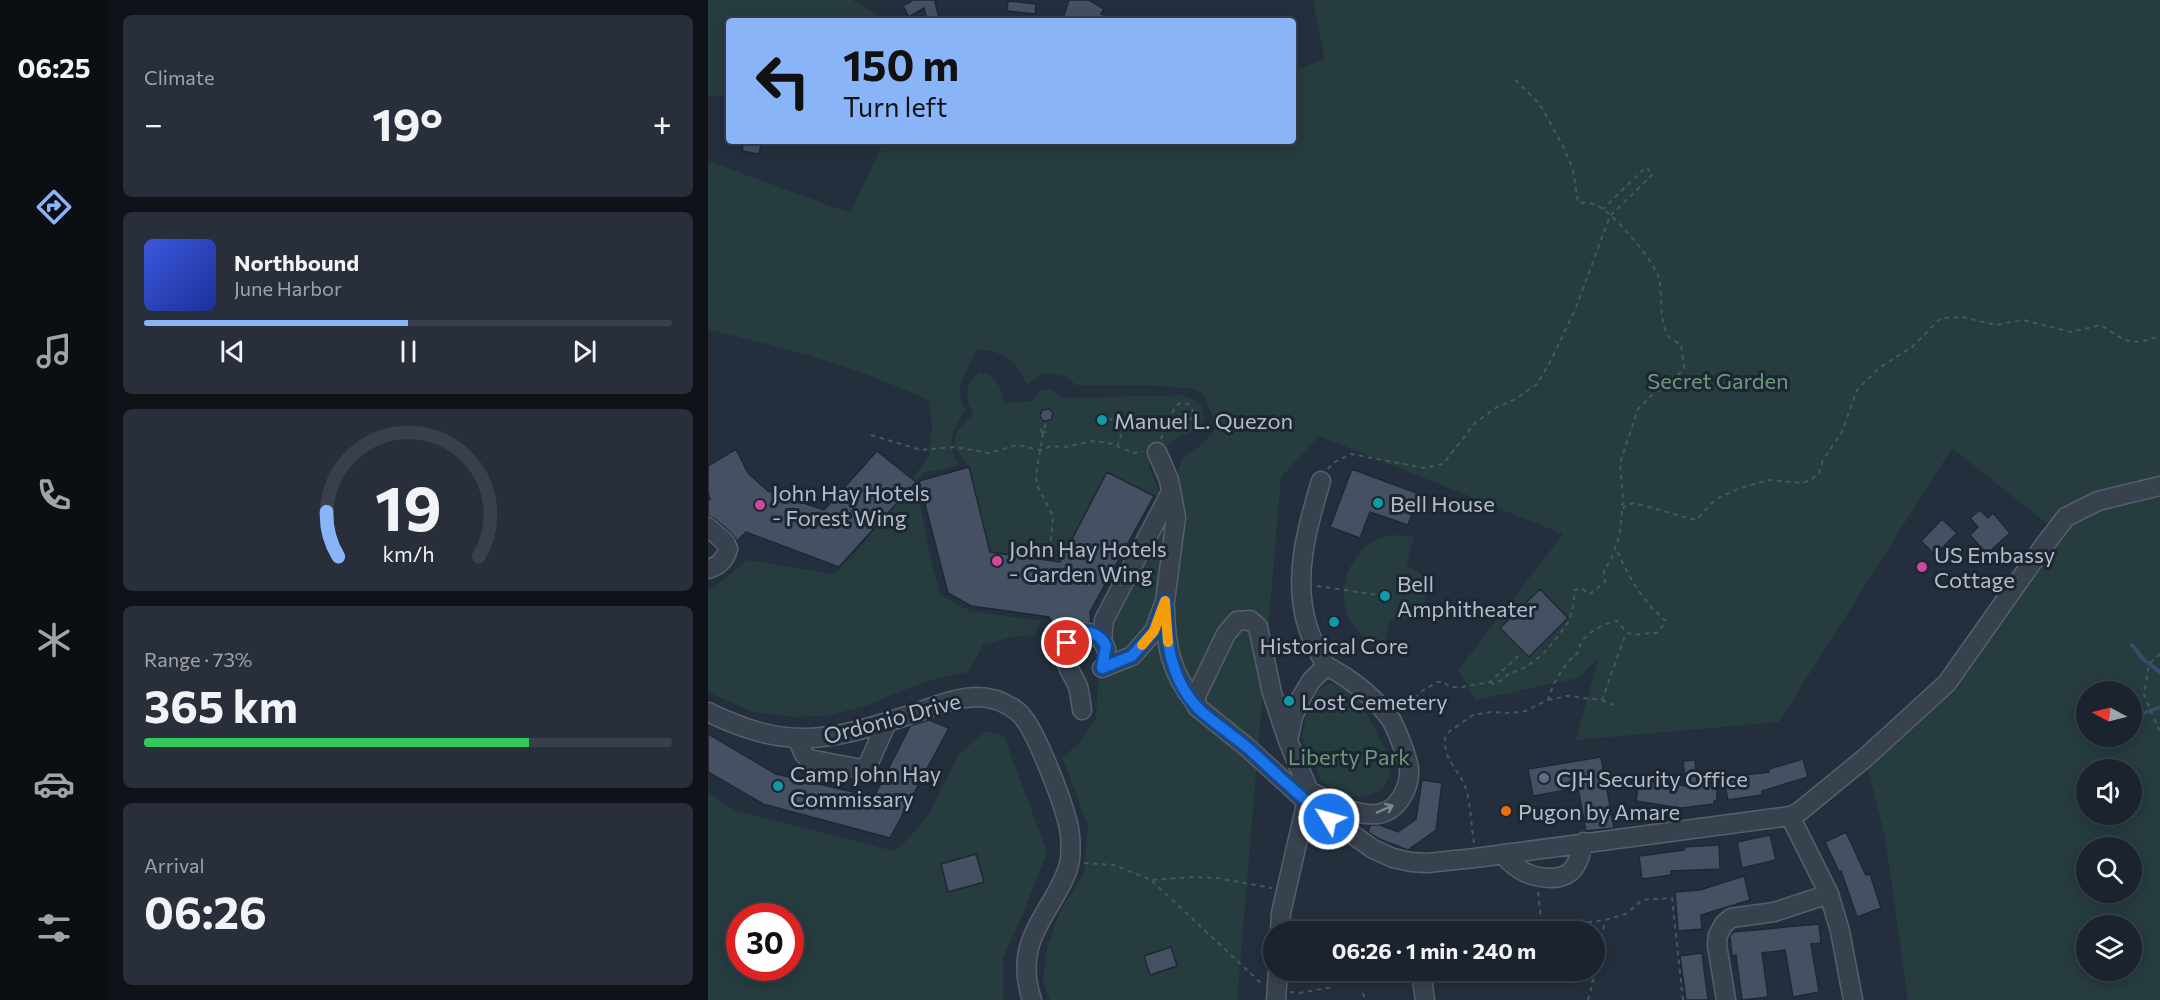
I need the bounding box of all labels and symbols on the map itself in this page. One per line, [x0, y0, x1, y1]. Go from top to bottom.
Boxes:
park label: Secret Garden [1647, 367, 1789, 394]
place label: Manuel L. Quezon [1114, 407, 1293, 434]
marker: Manuel L. Quezon [1095, 413, 1109, 427]
place label: John Hay Hotels - Forest Wing [772, 479, 930, 531]
place label: Bell House [1390, 490, 1495, 517]
marker: Bell House [1371, 496, 1385, 510]
marker: John Hay Hotels - Forest Wing [753, 498, 767, 512]
place label: John Hay Hotels - Garden Wing [1009, 535, 1167, 587]
place label: US Embassy Cottage [1934, 541, 2055, 593]
marker: John Hay Hotels - Garden Wing [990, 554, 1004, 568]
marker: US Embassy Cottage [1915, 560, 1929, 574]
place label: Bell Amphitheater [1397, 570, 1537, 622]
marker: Bell Amphitheater [1378, 589, 1392, 603]
marker: Historical Core [1327, 615, 1341, 629]
pin [1041, 617, 1092, 668]
place label: Historical Core [1260, 632, 1408, 659]
north arrow [2076, 681, 2142, 747]
street label: Ordonio Drive [820, 687, 964, 749]
place label: Lost Cemetery [1301, 688, 1448, 715]
marker: Lost Cemetery [1282, 694, 1296, 708]
park label: Liberty Park [1288, 743, 1410, 770]
place label: Camp John Hay Commissary [790, 760, 941, 812]
place label: CJH Security Office [1556, 765, 1748, 792]
marker: CJH Security Office [1537, 771, 1551, 785]
marker: Camp John Hay Commissary [771, 779, 785, 793]
position arrow [1297, 787, 1361, 851]
place label: Pugon by Amare [1518, 798, 1680, 825]
one-way arrow [1376, 803, 1394, 815]
marker: Pugon by Amare [1499, 804, 1513, 818]
speed limit sign: 30 [726, 903, 804, 981]

